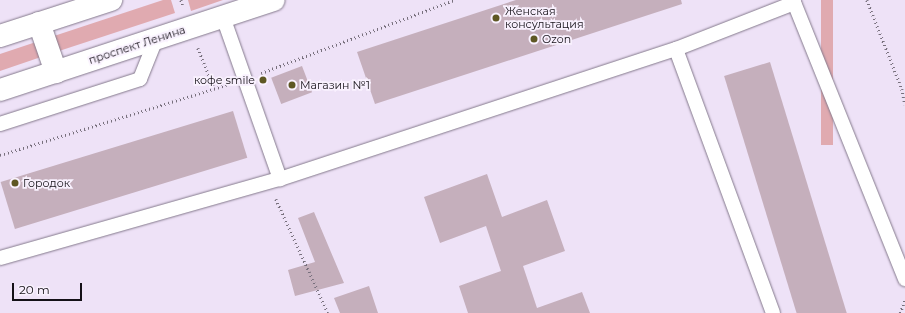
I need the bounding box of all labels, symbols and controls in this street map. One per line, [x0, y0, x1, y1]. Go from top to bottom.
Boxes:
place label: Женская консультация [505, 5, 584, 31]
marker: Женская консультация [490, 12, 502, 24]
street label: проспект Ленина [87, 23, 187, 67]
place label: Ozon [542, 32, 571, 46]
marker: Ozon [529, 34, 539, 44]
place label: кофе smile [194, 73, 255, 87]
marker: кофе smile [258, 75, 268, 85]
place label: Магазин №1 [300, 78, 370, 92]
marker: Магазин №1 [287, 80, 297, 90]
place label: Городок [23, 176, 70, 190]
marker: Городок [10, 178, 20, 188]
scale bar [14, 275, 84, 301]
text: 20 m [19, 282, 50, 297]

